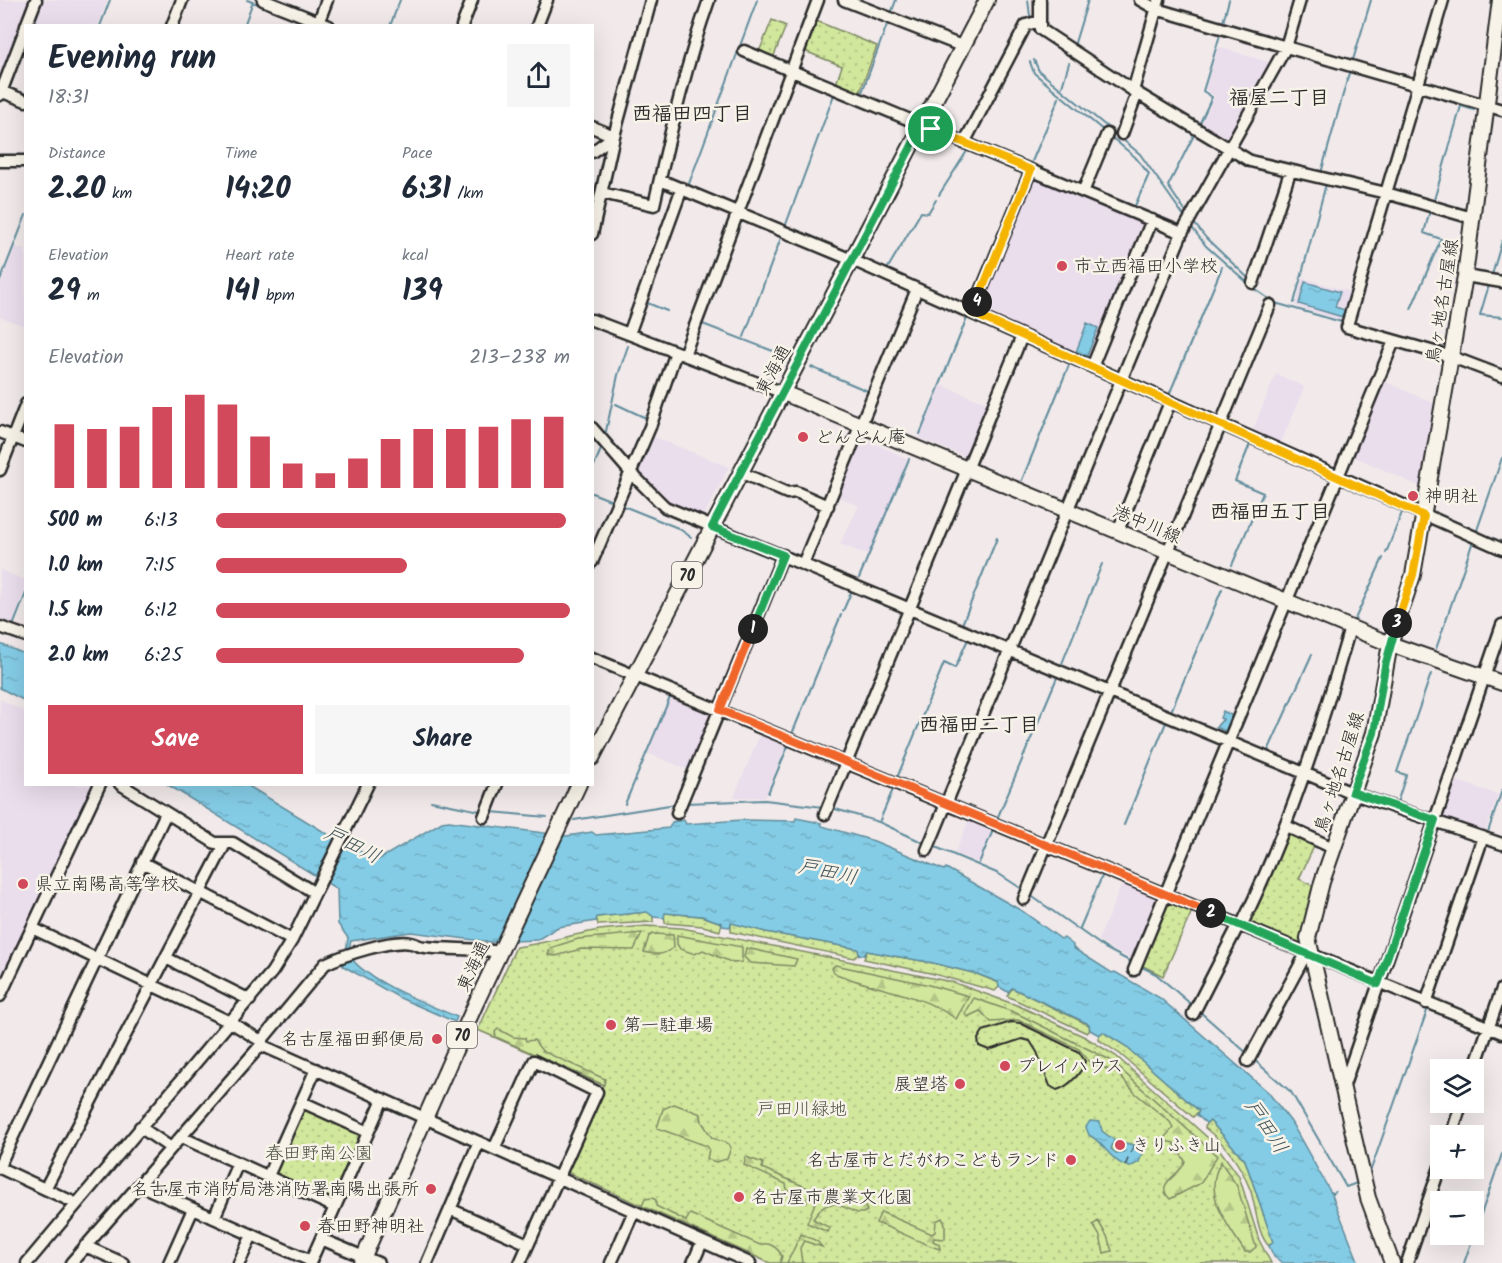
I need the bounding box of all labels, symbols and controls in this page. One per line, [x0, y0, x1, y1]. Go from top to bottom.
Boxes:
text: Evening run [48, 33, 216, 86]
button: share [507, 44, 570, 107]
text: 18:31 [48, 82, 89, 114]
district label: 福屋二丁目 [1229, 83, 1329, 115]
district label: 西福田四丁目 [632, 99, 752, 131]
pin [905, 103, 956, 154]
icon: arrive [914, 112, 947, 145]
text: Distance [48, 141, 106, 166]
text: Time [225, 141, 257, 166]
text: Pace [402, 141, 433, 166]
text: 2.20 [48, 166, 105, 214]
text: 14:20 [225, 166, 291, 214]
text: 6:31 [402, 166, 451, 214]
text: km [105, 181, 132, 206]
text: /km [451, 181, 483, 206]
street label: 鳥ヶ地名古屋線 [1419, 237, 1468, 366]
text: Elevation [48, 243, 109, 268]
text: Heart rate [225, 243, 295, 268]
text: kcal [402, 243, 428, 268]
place label: 市立西福田小学校 [1074, 253, 1218, 282]
marker: 市立西福田小学校 [1055, 259, 1069, 273]
text: 29 [48, 268, 81, 316]
text: 141 [225, 268, 259, 316]
text: 139 [402, 268, 443, 316]
text: m [81, 283, 100, 308]
text: bpm [259, 283, 295, 308]
pin: 4 [962, 287, 992, 317]
text: 4 [973, 289, 981, 314]
street label: 東海通 [749, 340, 800, 401]
text: Elevation [48, 342, 124, 374]
text: 213–238 m [469, 342, 570, 374]
place label: どんどん庵 [815, 424, 906, 453]
marker: どんどん庵 [796, 430, 810, 444]
place label: 神明社 [1425, 483, 1479, 512]
marker: 神明社 [1406, 489, 1420, 503]
district label: 西福田五丁目 [1210, 497, 1330, 529]
street label: 港中川線 [1108, 498, 1185, 553]
text: 500 m [48, 505, 103, 537]
text: 6:13 [144, 505, 178, 537]
text: 1.0 km [48, 550, 103, 582]
text: 7:15 [144, 550, 175, 582]
road number: 70 [672, 562, 702, 588]
text: 1.5 km [48, 595, 103, 627]
text: 6:12 [144, 595, 178, 627]
pin: 3 [1382, 608, 1412, 638]
text: 3 [1393, 610, 1401, 635]
pin: 1 [738, 614, 768, 644]
text: 1 [751, 616, 755, 641]
text: 2.0 km [48, 640, 109, 672]
text: 6:25 [144, 640, 182, 672]
button: Save [48, 705, 303, 774]
button: Share [315, 705, 570, 774]
street label: 鳥ヶ地名古屋線 [1307, 708, 1374, 837]
district label: 西福田二丁目 [919, 710, 1039, 742]
water label: 戸田川 [318, 818, 386, 874]
water label: 戸田川 [795, 851, 860, 895]
place label: 県立南陽高等学校 [35, 871, 179, 900]
marker: 県立南陽高等学校 [16, 877, 30, 891]
pin: 2 [1196, 898, 1226, 928]
text: 2 [1206, 900, 1216, 925]
street label: 東海通 [450, 936, 499, 997]
place label: 第一駐車場 [623, 1012, 713, 1041]
marker: 第一駐車場 [604, 1018, 618, 1032]
road number: 70 [447, 1022, 477, 1048]
place label: 名古屋福田郵便局 [281, 1026, 425, 1055]
marker: 名古屋福田郵便局 [430, 1032, 444, 1046]
place label: プレイハウス [1017, 1053, 1123, 1082]
marker: プレイハウス [998, 1059, 1012, 1073]
map controls [1430, 1059, 1484, 1245]
button: layers [1430, 1059, 1484, 1113]
place label: 展望塔 [894, 1071, 948, 1100]
marker: 展望塔 [953, 1077, 967, 1091]
water label: 戸田川 [1236, 1093, 1295, 1161]
park label: 戸田川緑地 [757, 1096, 847, 1125]
button: + [1430, 1125, 1484, 1179]
place label: きりふき山 [1132, 1132, 1221, 1161]
marker: きりふき山 [1113, 1138, 1127, 1152]
park label: 春田野南公園 [265, 1140, 373, 1169]
place label: 名古屋市とだがわこどもランド [807, 1147, 1059, 1176]
marker: 名古屋市とだがわこどもランド [1064, 1153, 1078, 1167]
place label: 名古屋市消防局港消防署南陽出張所 [131, 1176, 419, 1205]
marker: 名古屋市消防局港消防署南陽出張所 [424, 1182, 438, 1196]
place label: 名古屋市農業文化園 [751, 1184, 913, 1213]
marker: 名古屋市農業文化園 [732, 1190, 746, 1204]
button: − [1430, 1191, 1484, 1245]
place label: 春田野神明社 [317, 1213, 425, 1242]
marker: 春田野神明社 [298, 1219, 312, 1233]

